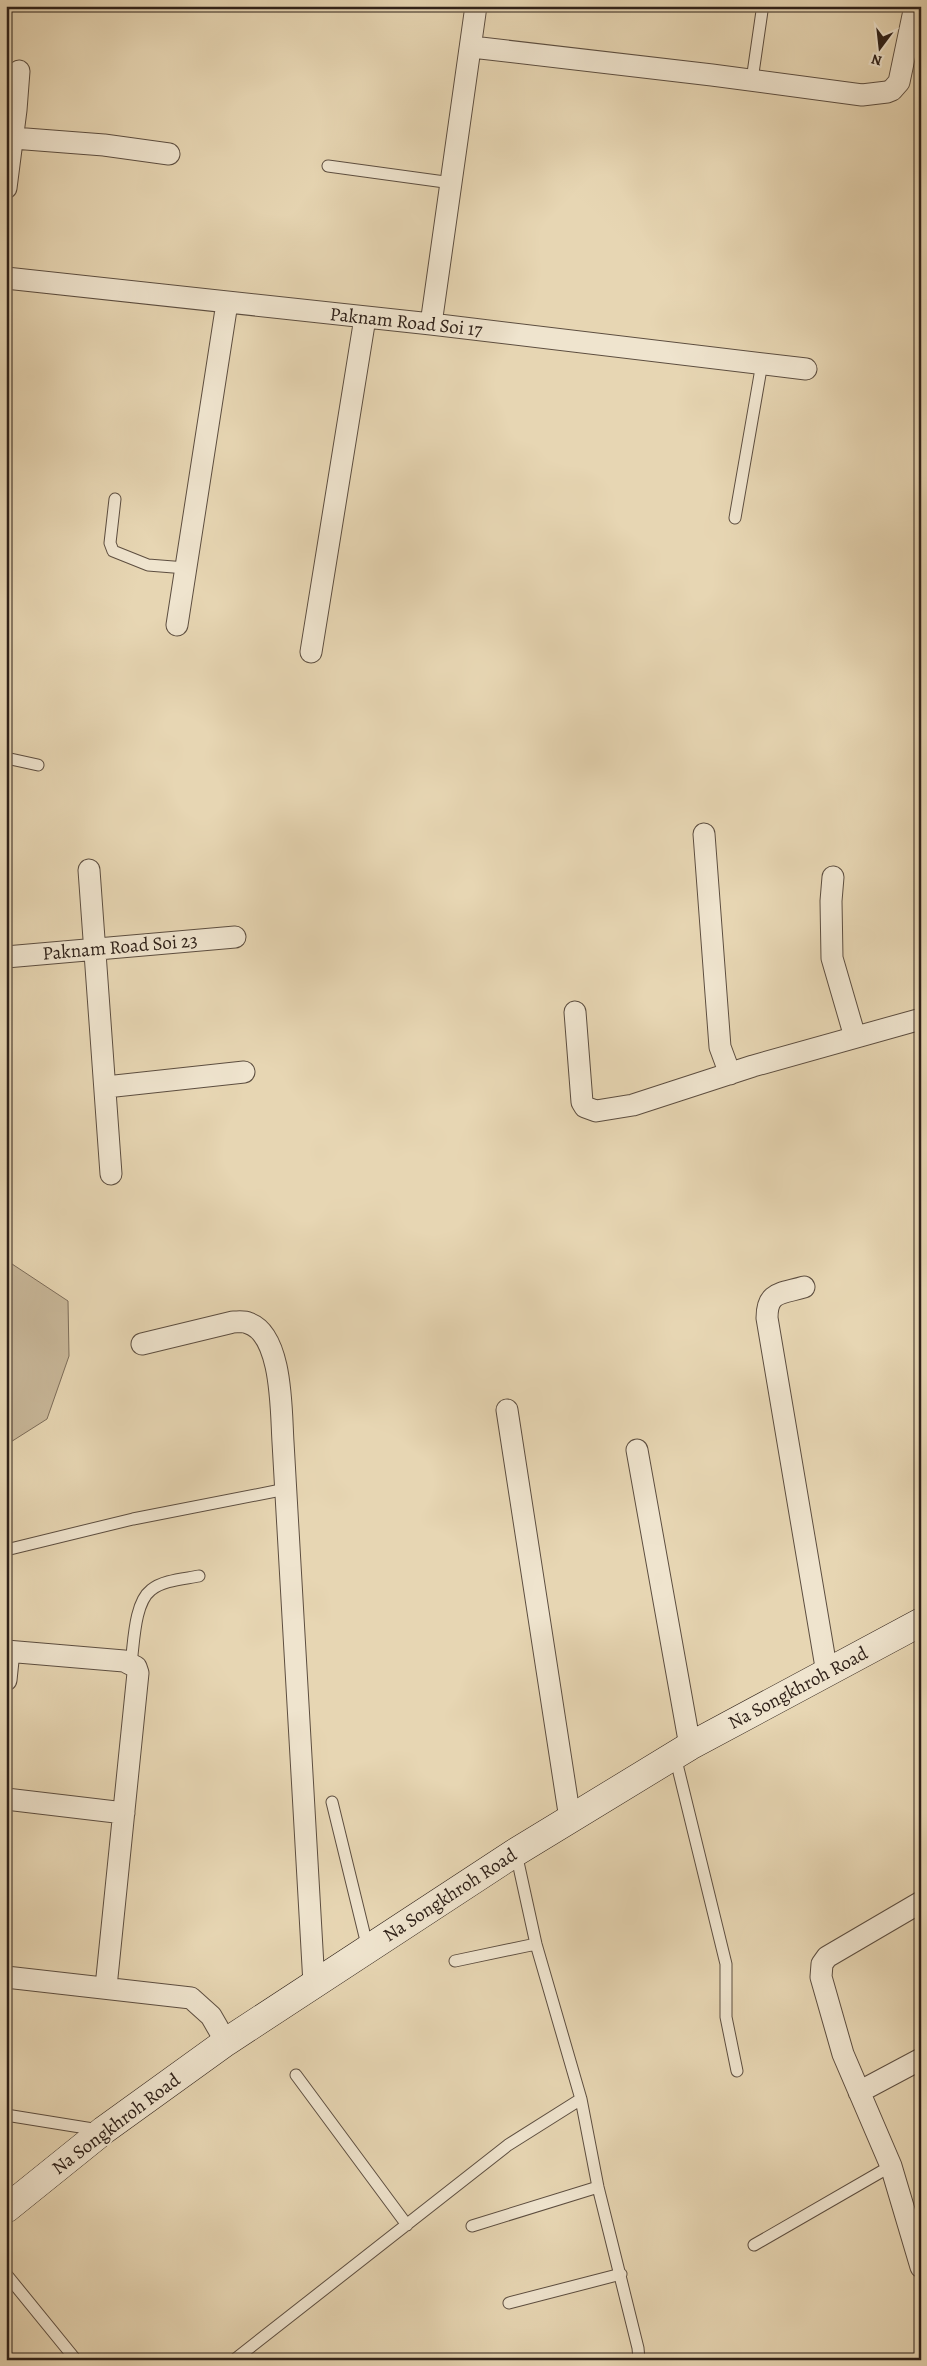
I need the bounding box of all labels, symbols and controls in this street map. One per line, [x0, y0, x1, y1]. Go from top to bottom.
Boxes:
north arrow [854, 22, 904, 72]
text: N [869, 50, 884, 71]
street label: Paknam Road Soi 17 [328, 301, 484, 343]
street label: Paknam Road Soi 23 [41, 927, 199, 967]
street label: Na Songkhroh Road [724, 1640, 873, 1736]
street label: Na Songkhroh Road [378, 1842, 523, 1948]
street label: Na Songkhroh Road [46, 2067, 186, 2181]

